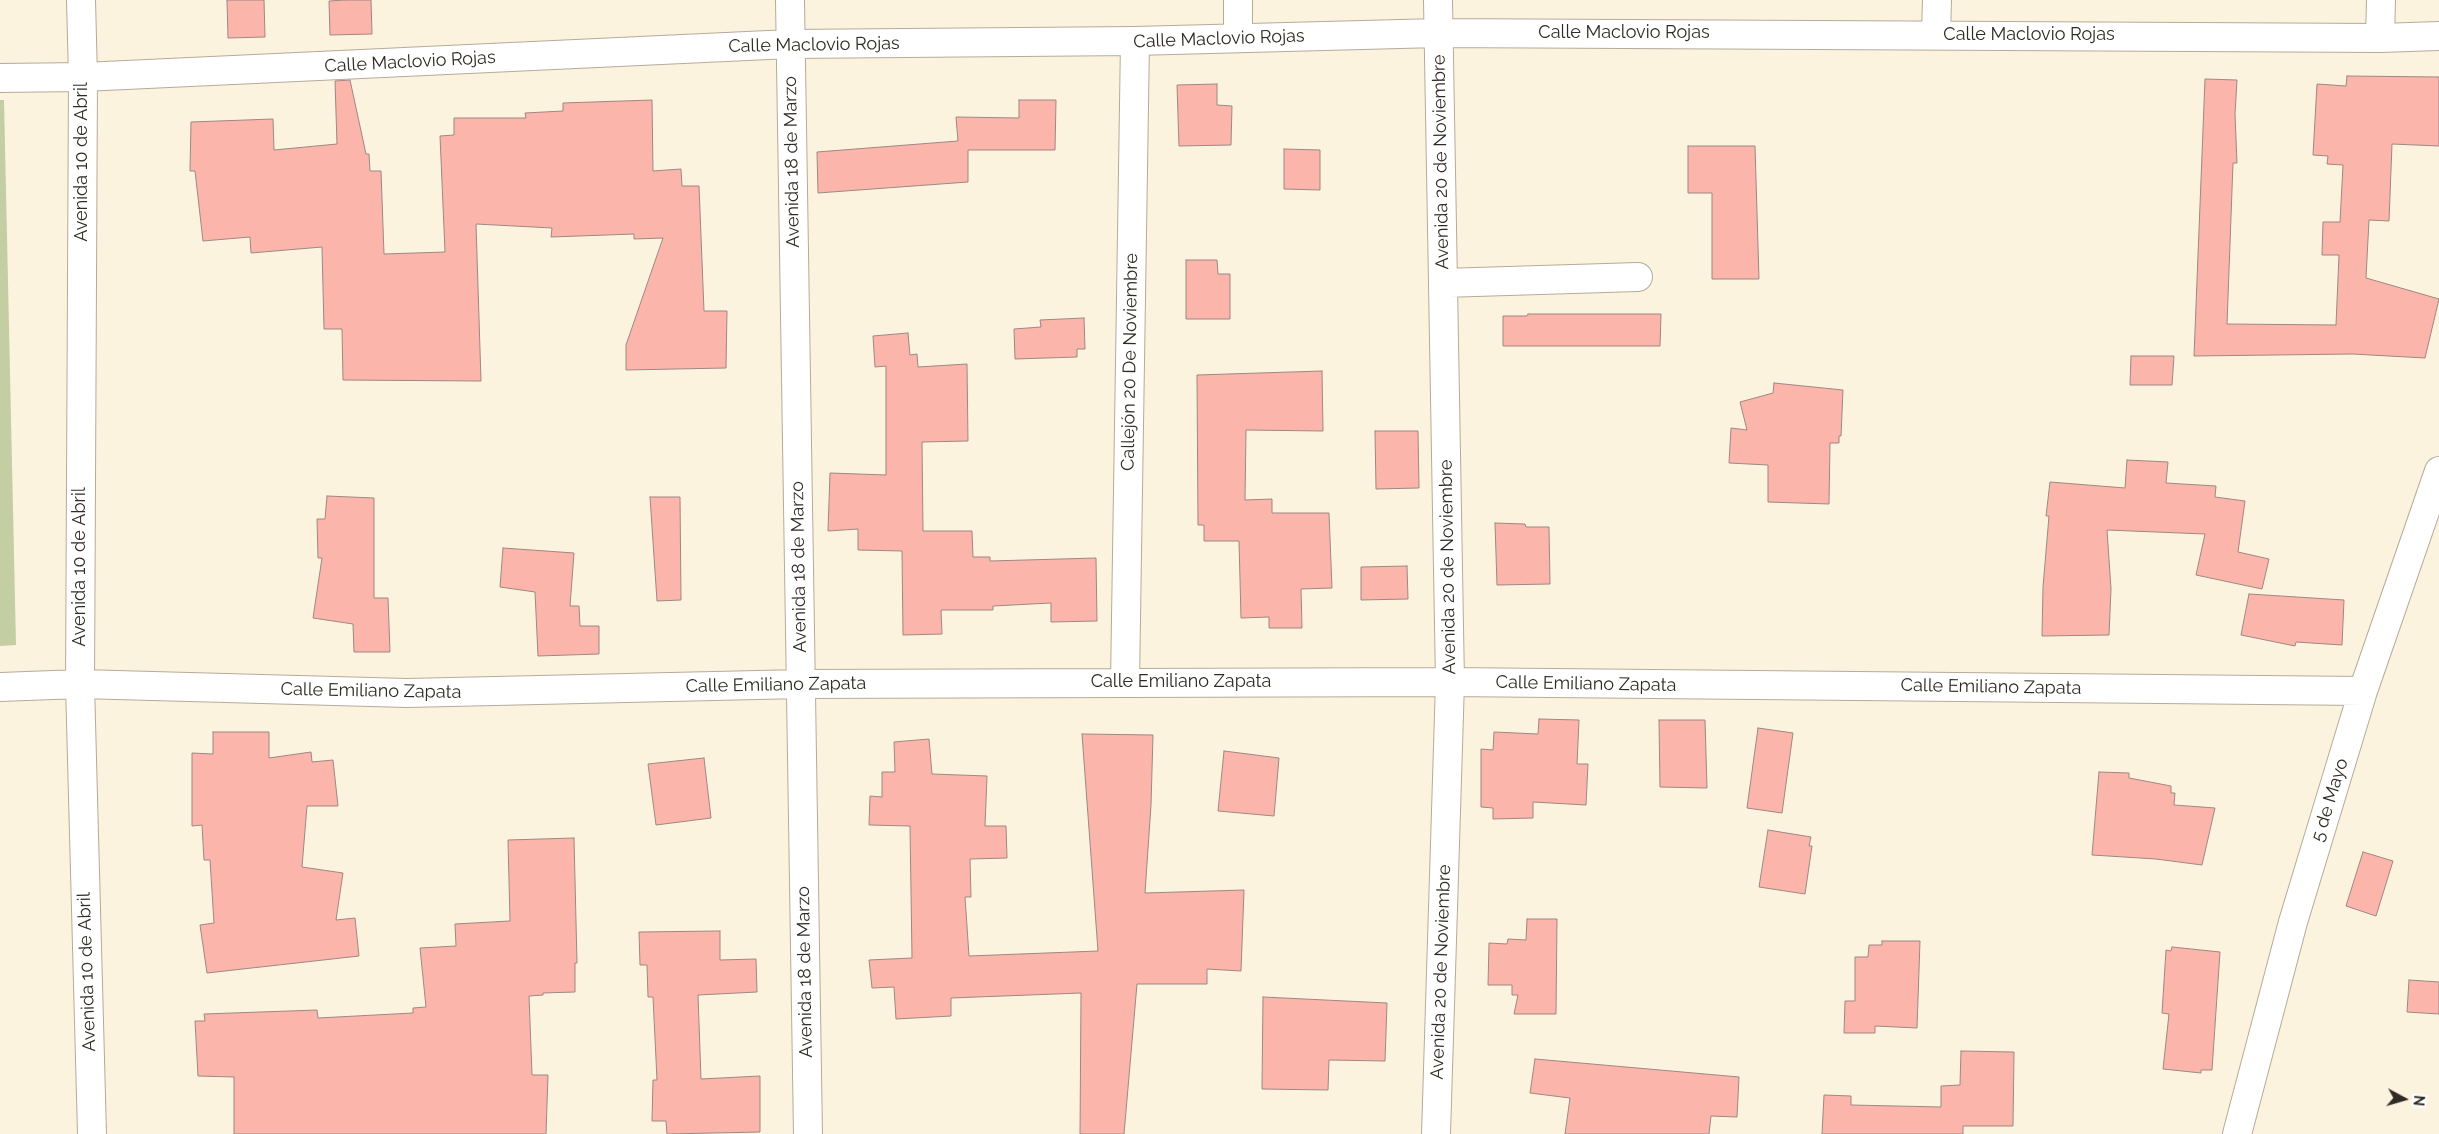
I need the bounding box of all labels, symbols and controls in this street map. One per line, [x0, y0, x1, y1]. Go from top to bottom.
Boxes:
street label: Calle Maclovio Rojas [1538, 22, 1710, 44]
street label: Calle Maclovio Rojas [1943, 24, 2115, 46]
street label: Calle Maclovio Rojas [1133, 25, 1305, 53]
street label: Calle Maclovio Rojas [728, 33, 900, 57]
street label: Calle Maclovio Rojas [324, 47, 496, 77]
street label: Avenida 20 de Noviembre [1428, 54, 1454, 270]
street label: Avenida 18 de Marzo [780, 76, 804, 248]
street label: Avenida 10 de Abril [71, 82, 93, 242]
street label: Callejón 20 De Noviembre [1117, 253, 1143, 471]
street label: Avenida 20 de Noviembre [1435, 459, 1461, 675]
street label: Avenida 18 de Marzo [787, 481, 811, 653]
street label: Avenida 10 de Abril [69, 487, 91, 647]
street label: Calle Emiliano Zapata [1091, 671, 1271, 693]
street label: Calle Emiliano Zapata [1495, 672, 1677, 696]
street label: Calle Emiliano Zapata [685, 673, 867, 697]
street label: Calle Emiliano Zapata [1900, 675, 2082, 699]
street label: Calle Emiliano Zapata [280, 679, 462, 703]
street label: 5 de Mayo [2307, 756, 2353, 844]
street label: Avenida 20 de Noviembre [1426, 864, 1456, 1080]
street label: Avenida 18 de Marzo [793, 886, 817, 1058]
street label: Avenida 10 de Abril [73, 892, 101, 1052]
north arrow [2379, 1074, 2429, 1124]
text: N [2410, 1094, 2427, 1107]

